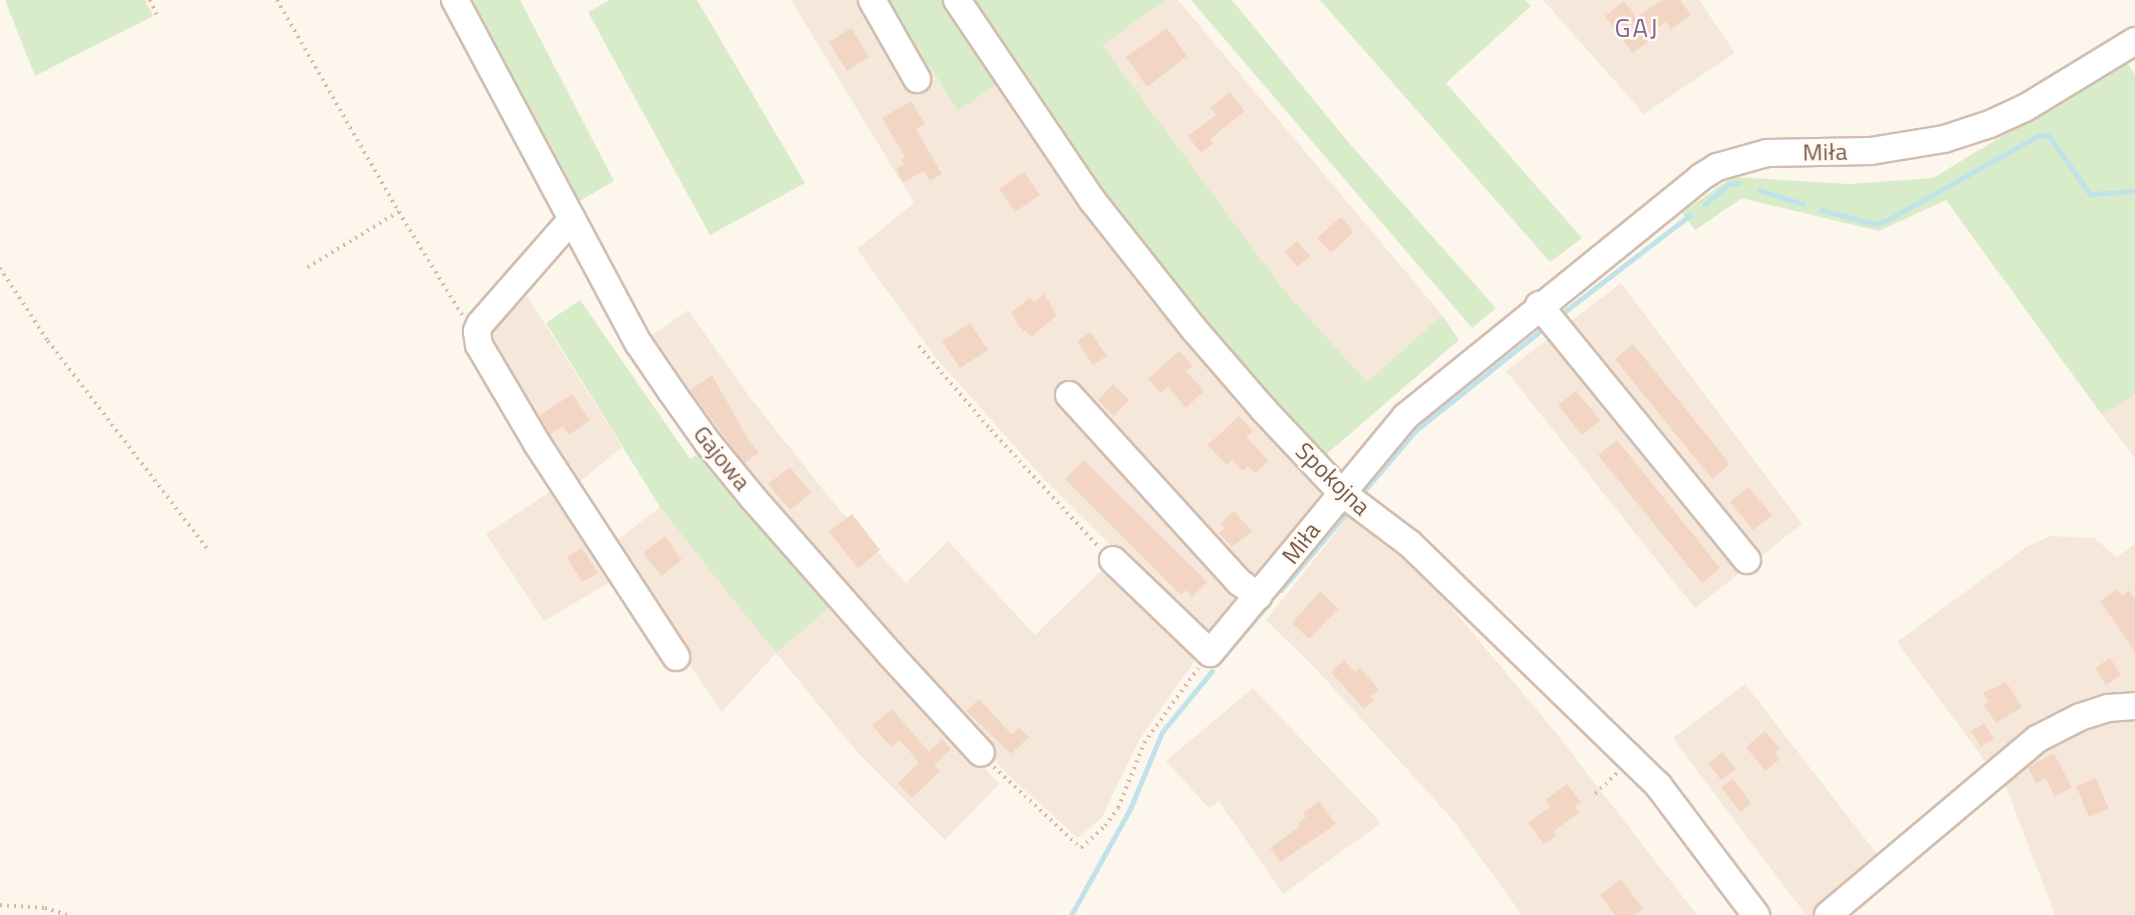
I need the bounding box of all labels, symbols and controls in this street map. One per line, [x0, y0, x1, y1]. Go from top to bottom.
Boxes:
district label: GAJ [1615, 12, 1659, 44]
street label: Miła [1802, 137, 1848, 167]
street label: Gajowa [687, 420, 757, 496]
street label: Spokojna [1290, 437, 1376, 521]
street label: Miła [1276, 516, 1326, 570]

